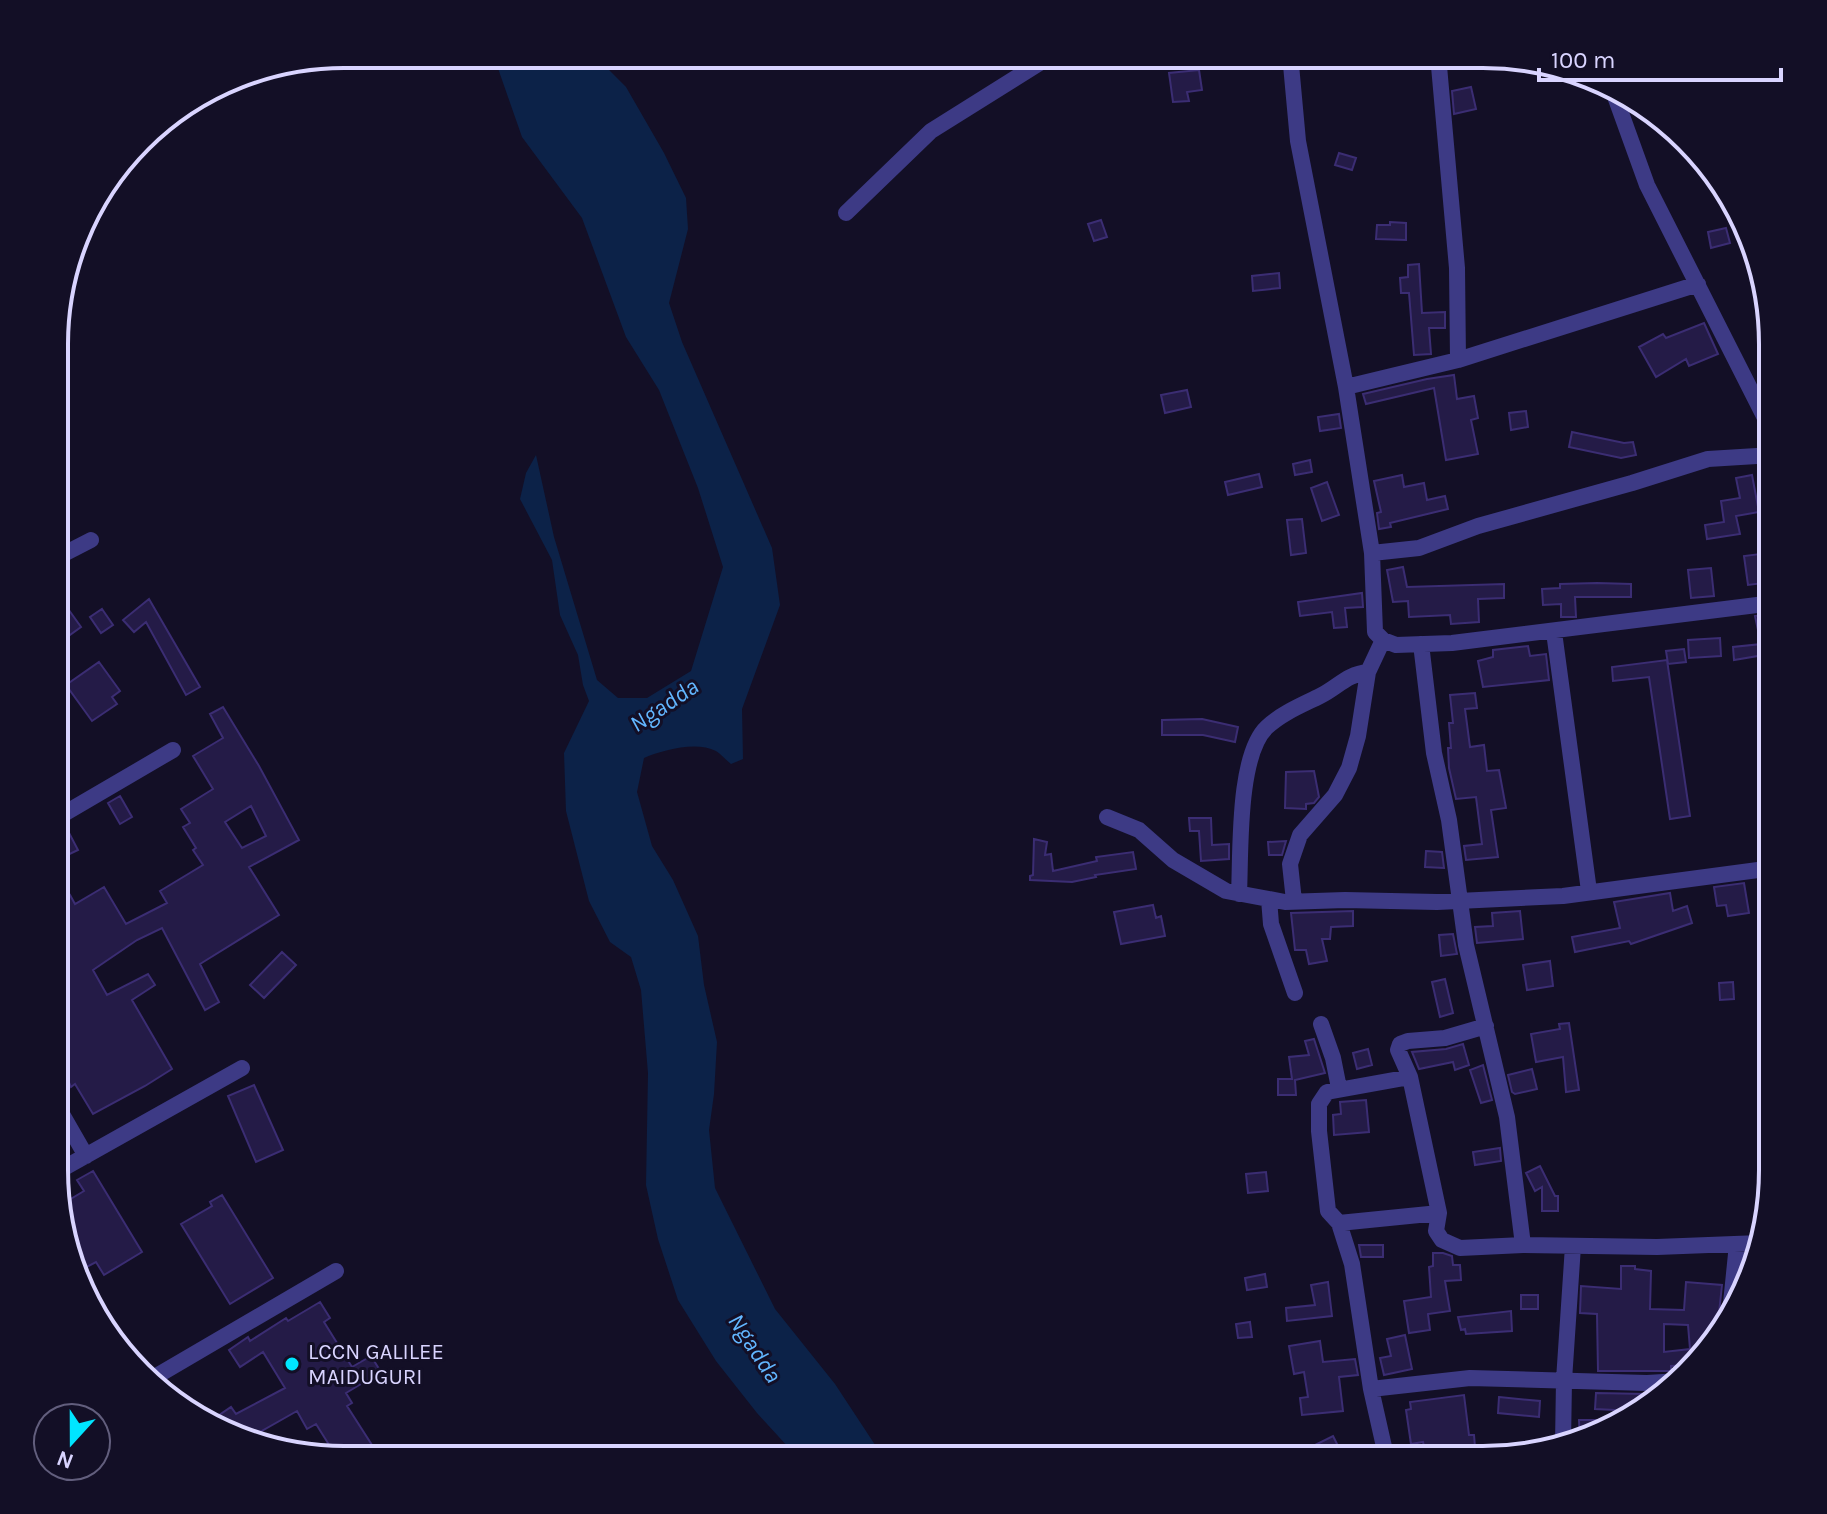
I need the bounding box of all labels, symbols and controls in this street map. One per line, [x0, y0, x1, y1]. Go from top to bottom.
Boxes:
scale bar [1539, 32, 1781, 82]
text: 100 m [1551, 46, 1616, 74]
water label: Ngadda [624, 672, 704, 738]
water label: Ngadda [722, 1308, 788, 1388]
place label: LCCN GALILEE MAIDUGURI [308, 1339, 444, 1390]
marker: LCCN GALILEE MAIDUGURI [283, 1355, 301, 1373]
north arrow [32, 1402, 112, 1482]
text: N [53, 1445, 77, 1475]

